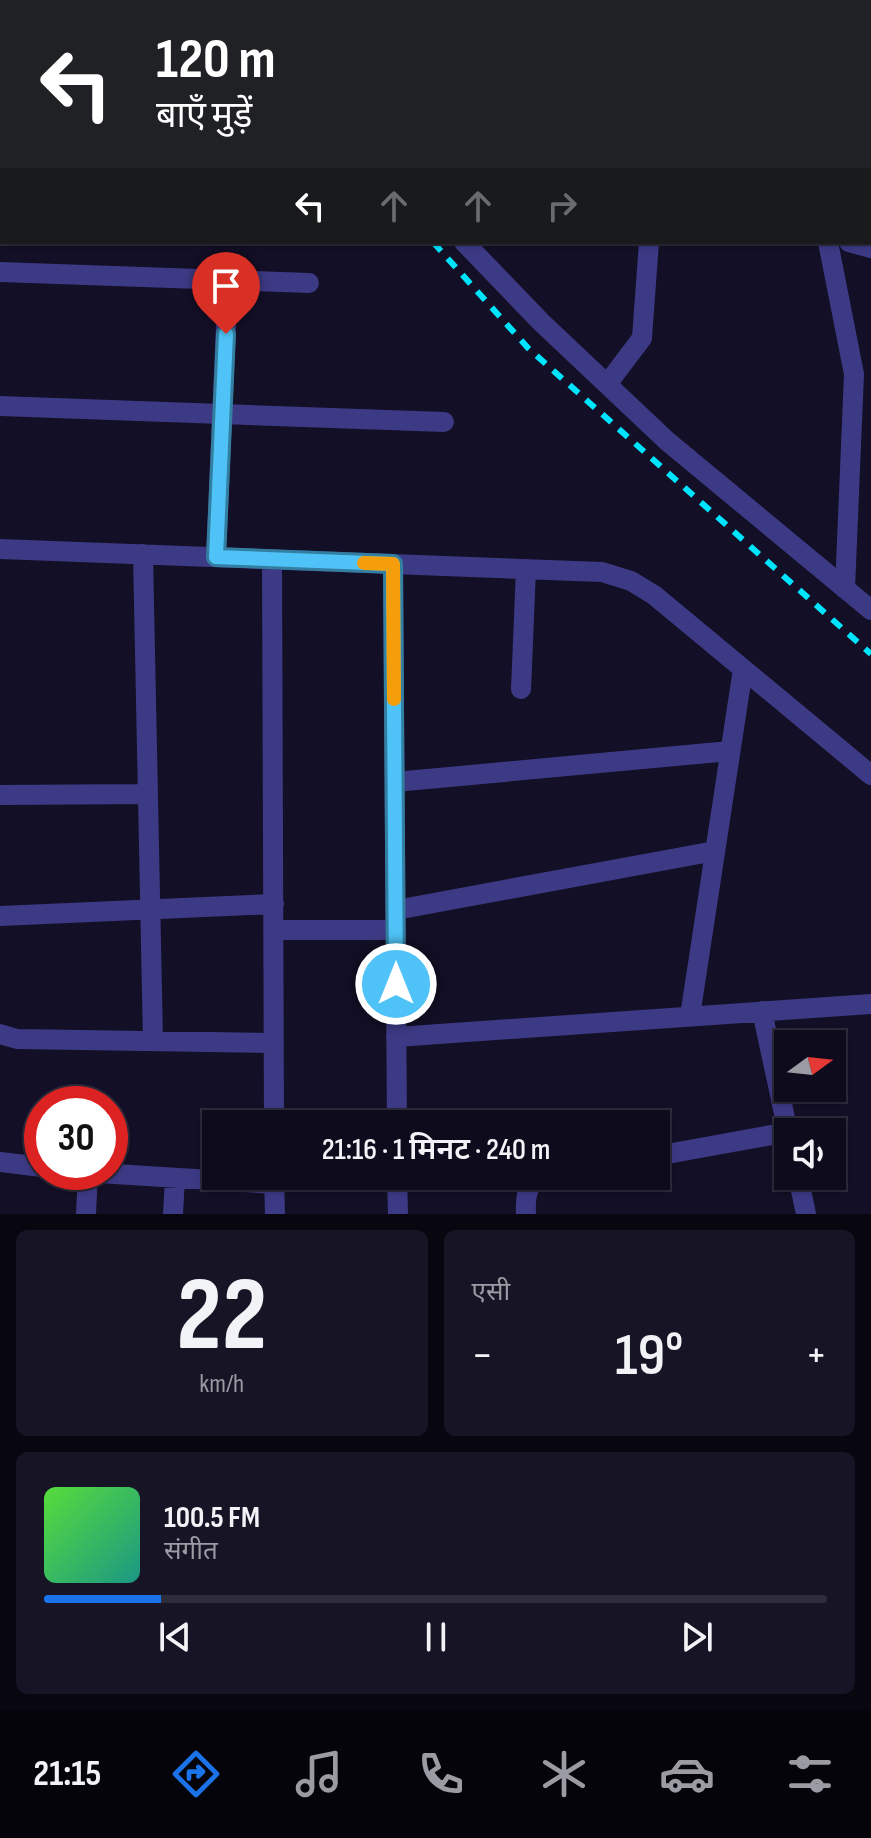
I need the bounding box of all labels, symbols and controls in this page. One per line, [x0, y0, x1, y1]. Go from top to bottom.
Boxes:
text: 120 m [156, 27, 276, 94]
icon: left [24, 32, 128, 136]
text: बाएँ मुड़ें [156, 95, 252, 138]
icon: left [288, 184, 332, 228]
icon: ahead [372, 184, 416, 228]
icon: ahead [456, 184, 500, 228]
icon: right [540, 184, 584, 228]
pin [192, 252, 260, 334]
icon: arrive [204, 264, 248, 308]
position arrow [354, 942, 438, 1026]
north arrow [774, 1030, 846, 1102]
map controls [774, 1030, 846, 1190]
speed limit sign: 30 [24, 1086, 128, 1190]
button: sound [774, 1118, 846, 1190]
text: 21:16 · 1 मिनट · 240 m [322, 1132, 550, 1168]
text: 22 [176, 1254, 267, 1379]
text: एसी [472, 1277, 510, 1308]
text: 19° [615, 1320, 684, 1392]
text: − [472, 1329, 493, 1382]
text: + [805, 1329, 827, 1382]
text: km/h [199, 1369, 244, 1400]
text: 100.5 FM [164, 1500, 260, 1536]
text: संगीत [164, 1536, 218, 1567]
icon: previous [153, 1615, 197, 1659]
icon: pause [414, 1615, 458, 1659]
icon: next [675, 1615, 719, 1659]
icon: directions [168, 1746, 224, 1802]
icon: music [291, 1746, 347, 1802]
icon: phone [413, 1746, 469, 1802]
icon: climate [536, 1746, 592, 1802]
icon: car [659, 1746, 715, 1802]
icon: filters [782, 1746, 838, 1802]
text: 21:15 [33, 1753, 101, 1796]

